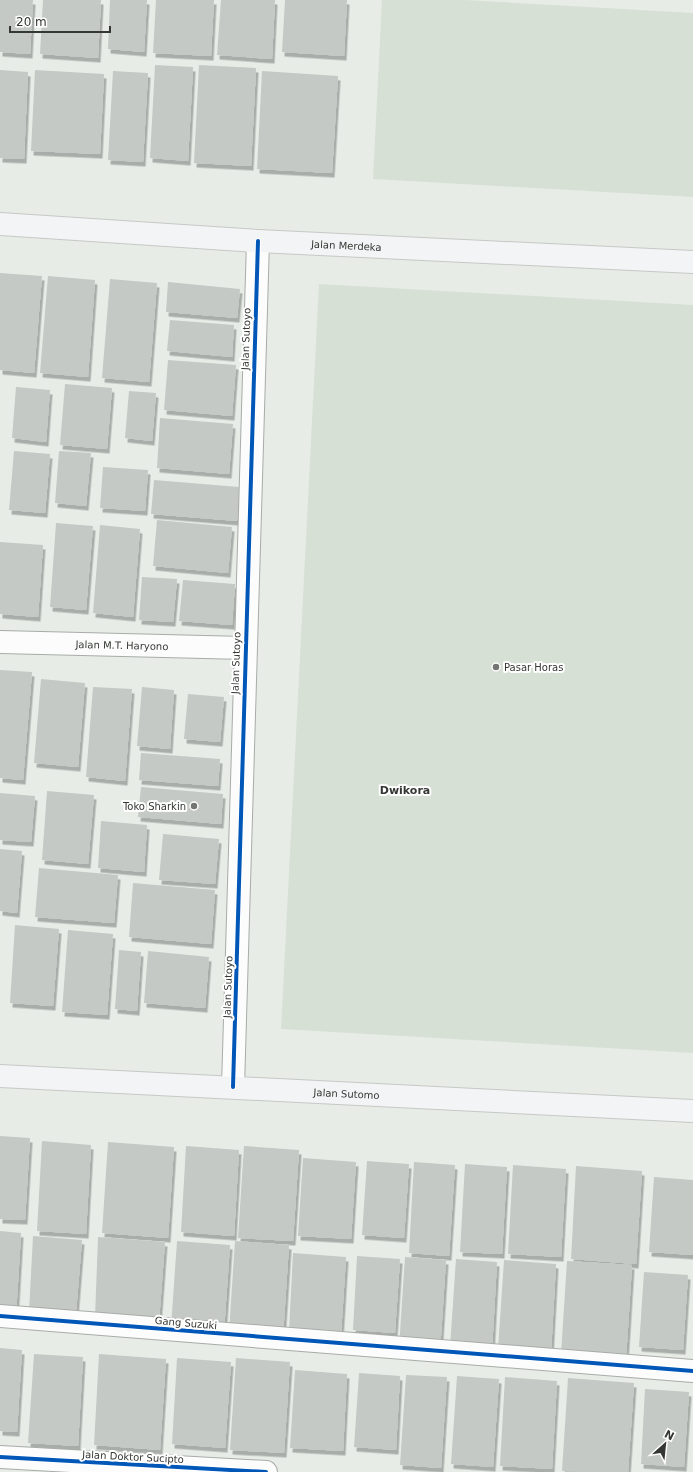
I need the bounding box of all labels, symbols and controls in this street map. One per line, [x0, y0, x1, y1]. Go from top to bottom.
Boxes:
scale bar [10, 8, 110, 34]
text: 20 m [16, 15, 47, 29]
street label: Jalan Merdeka [310, 238, 382, 252]
street label: Jalan Sutoyo [239, 308, 253, 371]
street label: Jalan Sutoyo [229, 632, 243, 695]
street label: Jalan M.T. Haryono [74, 638, 169, 652]
marker: Pasar Horas [491, 662, 501, 672]
place label: Pasar Horas [504, 662, 563, 673]
district label: Dwikora [380, 784, 430, 797]
place label: Toko Sharkin [122, 801, 186, 812]
marker: Toko Sharkin [189, 801, 199, 811]
street label: Jalan Sutoyo [221, 956, 235, 1019]
street label: Jalan Sutomo [312, 1086, 380, 1101]
street label: Gang Suzuki [154, 1315, 218, 1331]
north arrow [645, 1424, 685, 1464]
text: N [662, 1428, 676, 1443]
street label: Jalan Doktor Sucipto [81, 1449, 184, 1465]

